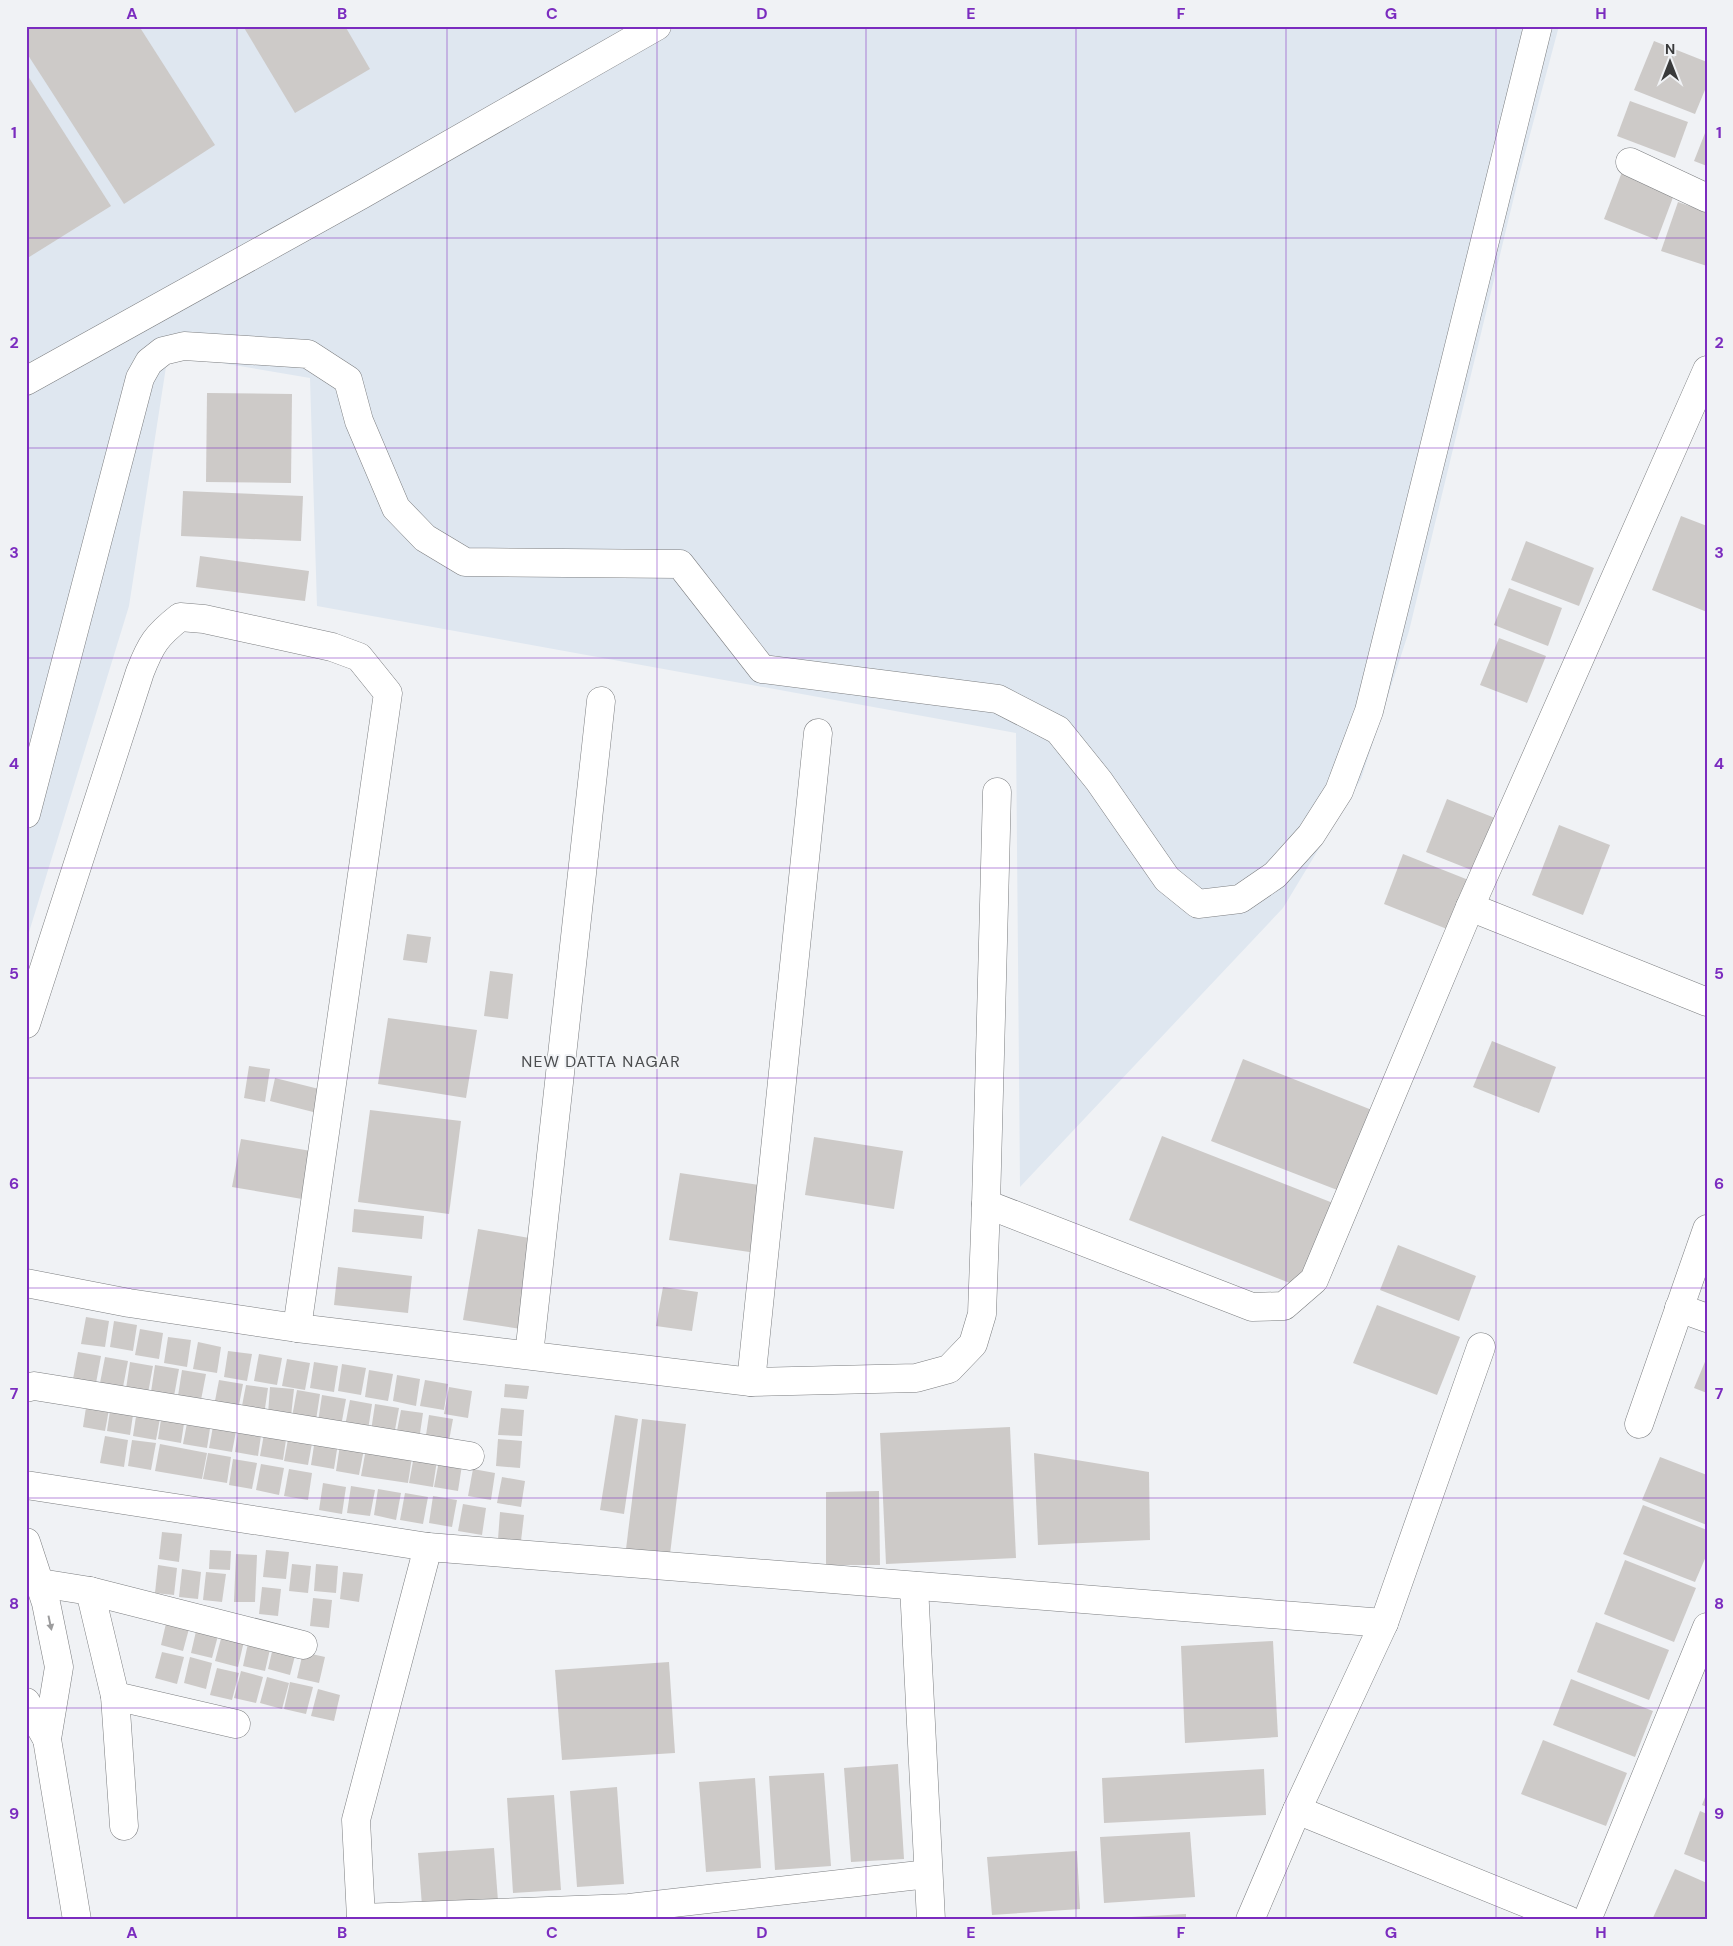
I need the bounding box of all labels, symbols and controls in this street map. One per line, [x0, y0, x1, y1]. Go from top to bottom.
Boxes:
text: A [126, 3, 138, 24]
text: B [337, 3, 347, 24]
text: C [546, 3, 558, 24]
text: D [756, 3, 768, 24]
text: E [966, 3, 976, 24]
text: F [1177, 3, 1186, 24]
text: G [1385, 3, 1397, 24]
text: H [1595, 3, 1607, 24]
north arrow [1646, 38, 1696, 88]
text: N [1665, 40, 1675, 58]
text: 1 [11, 122, 17, 143]
text: 1 [1716, 122, 1722, 143]
text: 2 [9, 332, 19, 353]
text: 2 [1714, 332, 1724, 353]
text: 3 [9, 542, 19, 563]
text: 3 [1714, 542, 1724, 563]
text: 4 [9, 753, 19, 774]
text: 4 [1714, 753, 1724, 774]
text: 5 [9, 963, 19, 984]
text: 5 [1714, 963, 1724, 984]
district label: NEW DATTA NAGAR [521, 1051, 681, 1072]
text: 6 [9, 1173, 19, 1194]
text: 6 [1714, 1173, 1724, 1194]
text: 7 [10, 1383, 19, 1404]
text: 7 [1715, 1383, 1724, 1404]
text: 8 [9, 1593, 19, 1614]
text: 8 [1714, 1593, 1724, 1614]
one-way arrow [46, 1615, 54, 1630]
text: 9 [9, 1803, 19, 1824]
text: 9 [1714, 1803, 1724, 1824]
text: A [126, 1922, 138, 1943]
text: B [337, 1922, 347, 1943]
text: C [546, 1922, 558, 1943]
text: D [756, 1922, 768, 1943]
text: E [966, 1922, 976, 1943]
text: F [1177, 1922, 1186, 1943]
text: G [1385, 1922, 1397, 1943]
text: H [1595, 1922, 1607, 1943]

